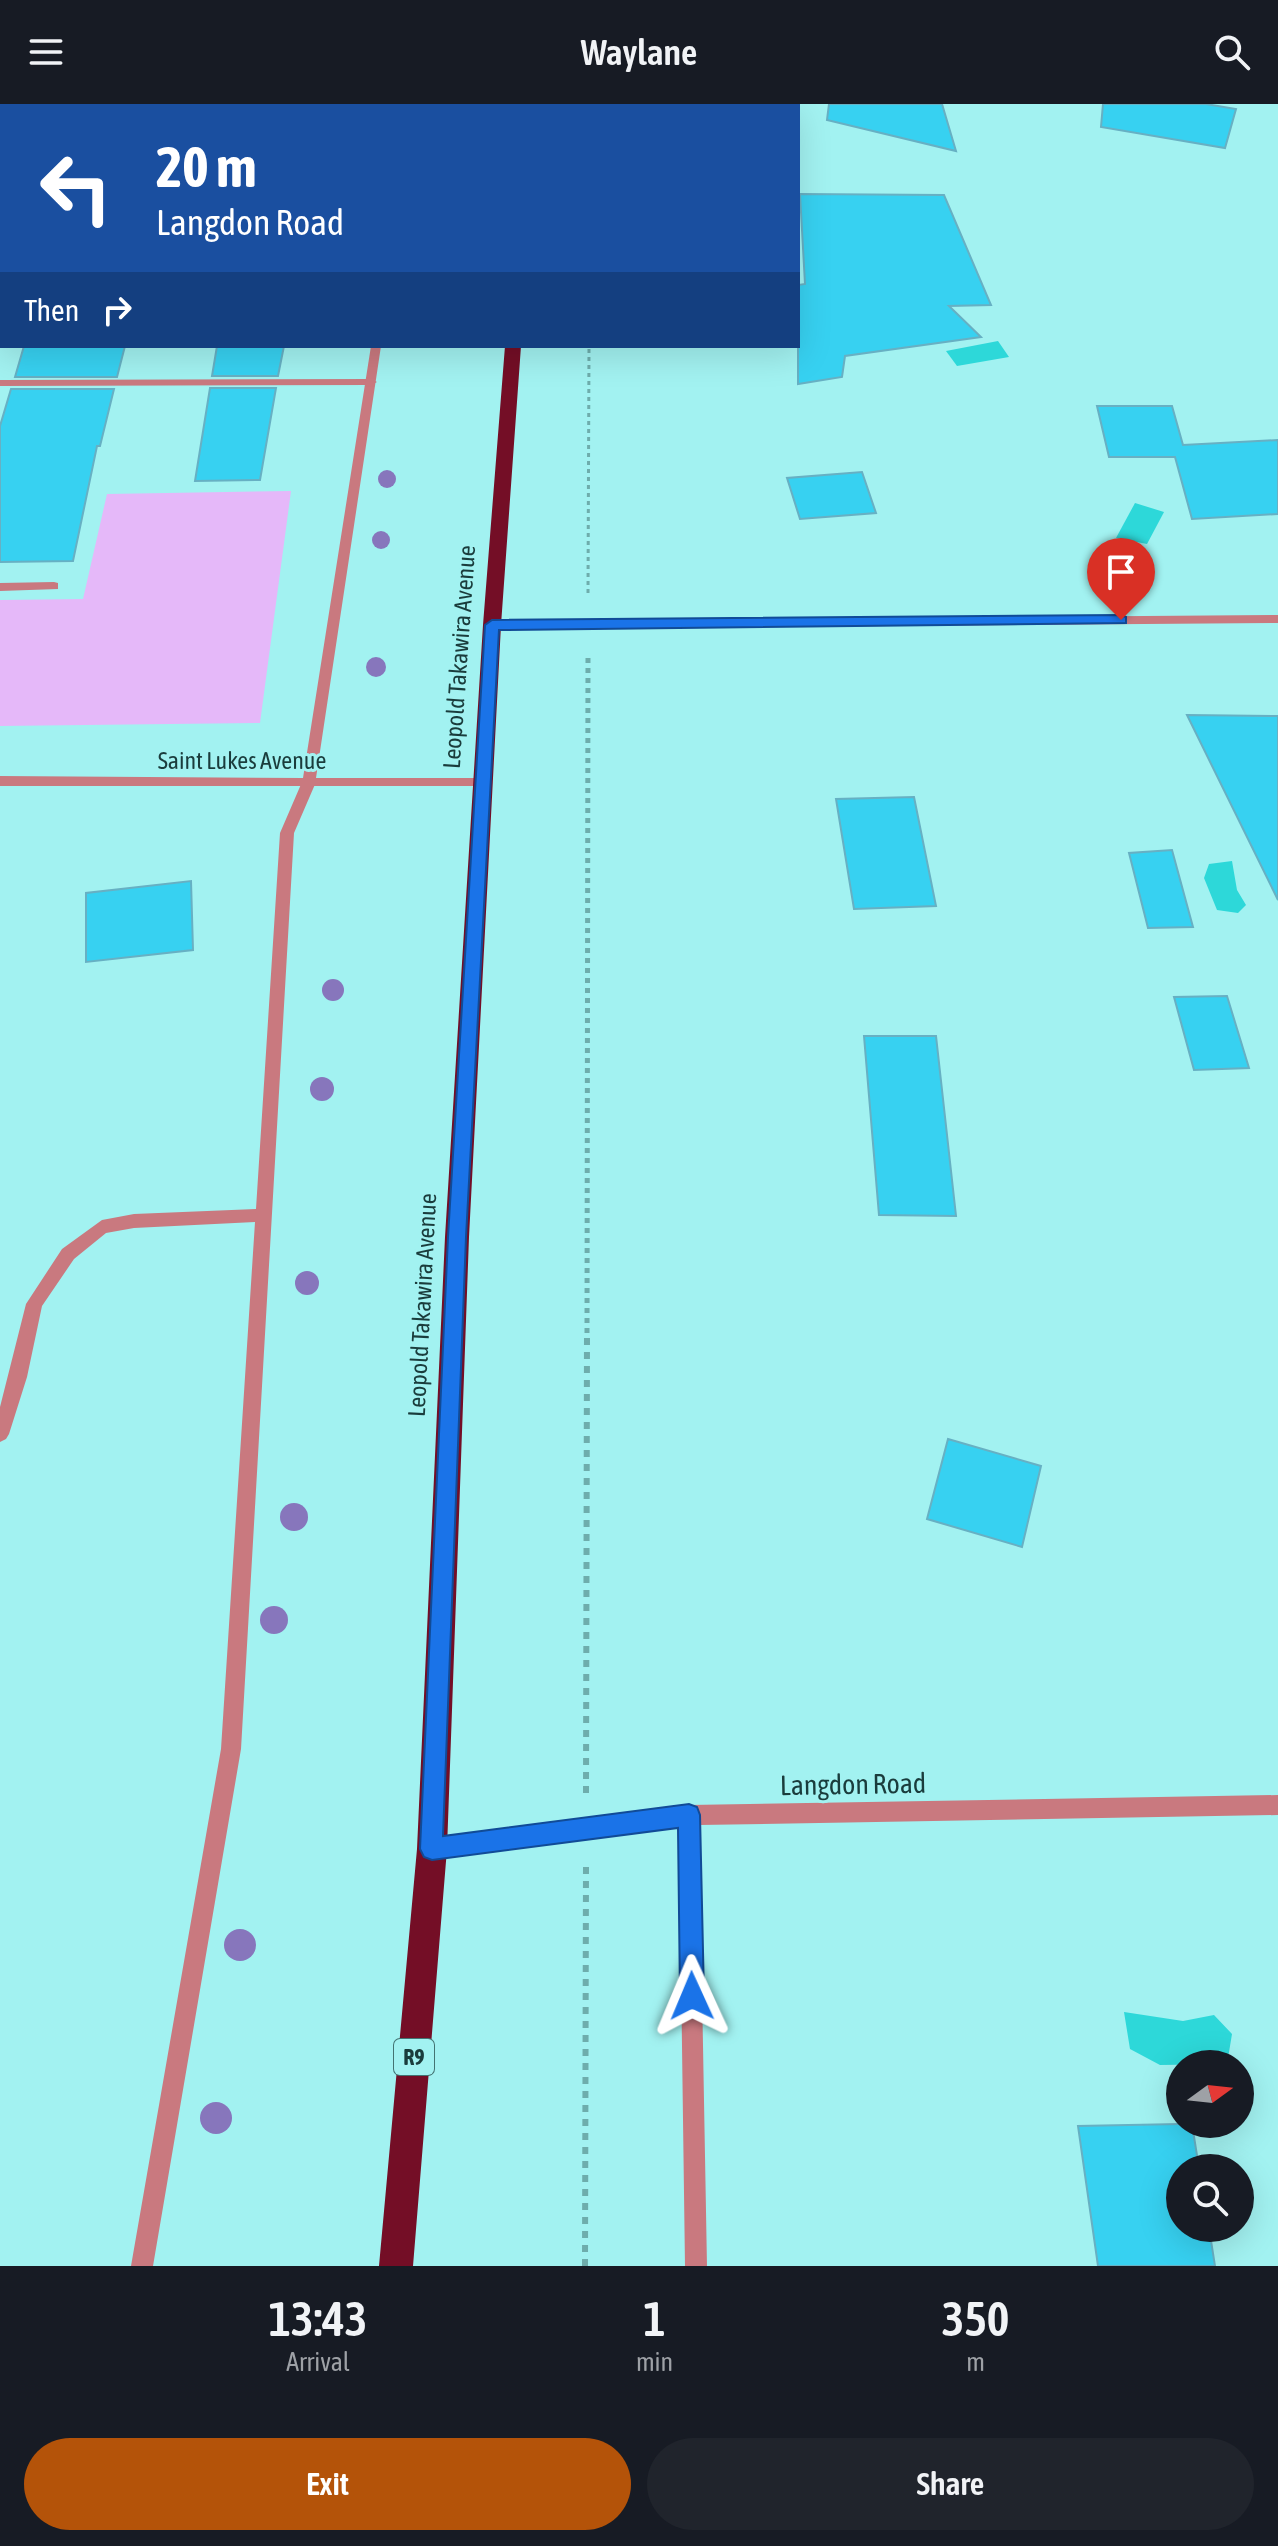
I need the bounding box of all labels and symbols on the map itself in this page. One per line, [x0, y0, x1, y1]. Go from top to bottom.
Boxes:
pin [1087, 538, 1155, 620]
street label: Leopold Takawira Avenue [438, 544, 480, 770]
street label: Saint Lukes Avenue [158, 747, 326, 774]
street label: Leopold Takawira Avenue [403, 1193, 441, 1417]
street label: Langdon Road [780, 1767, 926, 1801]
position arrow [650, 1954, 734, 2038]
road number: R9 [394, 2039, 434, 2075]
north arrow [1166, 2050, 1254, 2138]

